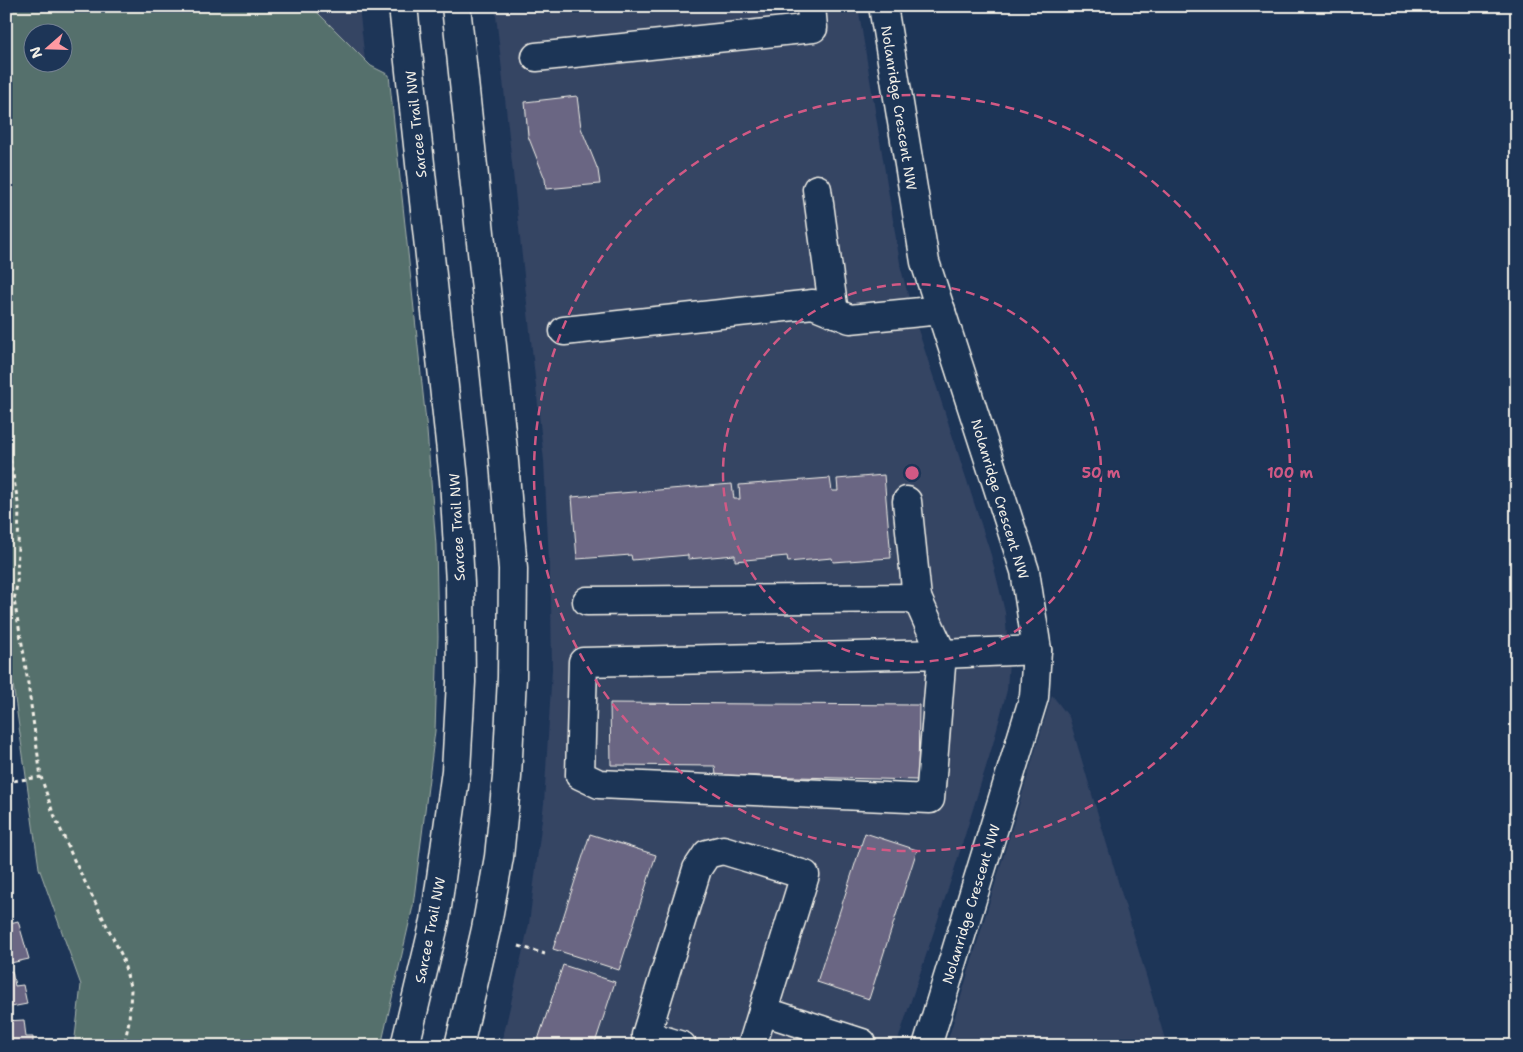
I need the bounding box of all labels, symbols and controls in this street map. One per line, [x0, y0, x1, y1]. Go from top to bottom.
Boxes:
north arrow [22, 22, 72, 72]
street label: Nolanridge Crescent NW [877, 24, 921, 192]
text: N [25, 44, 46, 61]
street label: Sarcee Trail NW [401, 69, 431, 179]
street label: Nolanridge Crescent NW [967, 417, 1033, 581]
text: 50 m [1082, 463, 1121, 483]
text: 100 m [1267, 463, 1313, 483]
centre of rings [903, 464, 921, 482]
street label: Sarcee Trail NW [445, 473, 469, 581]
street label: Nolanridge Crescent NW [938, 822, 1004, 986]
street label: Sarcee Trail NW [411, 875, 449, 985]

